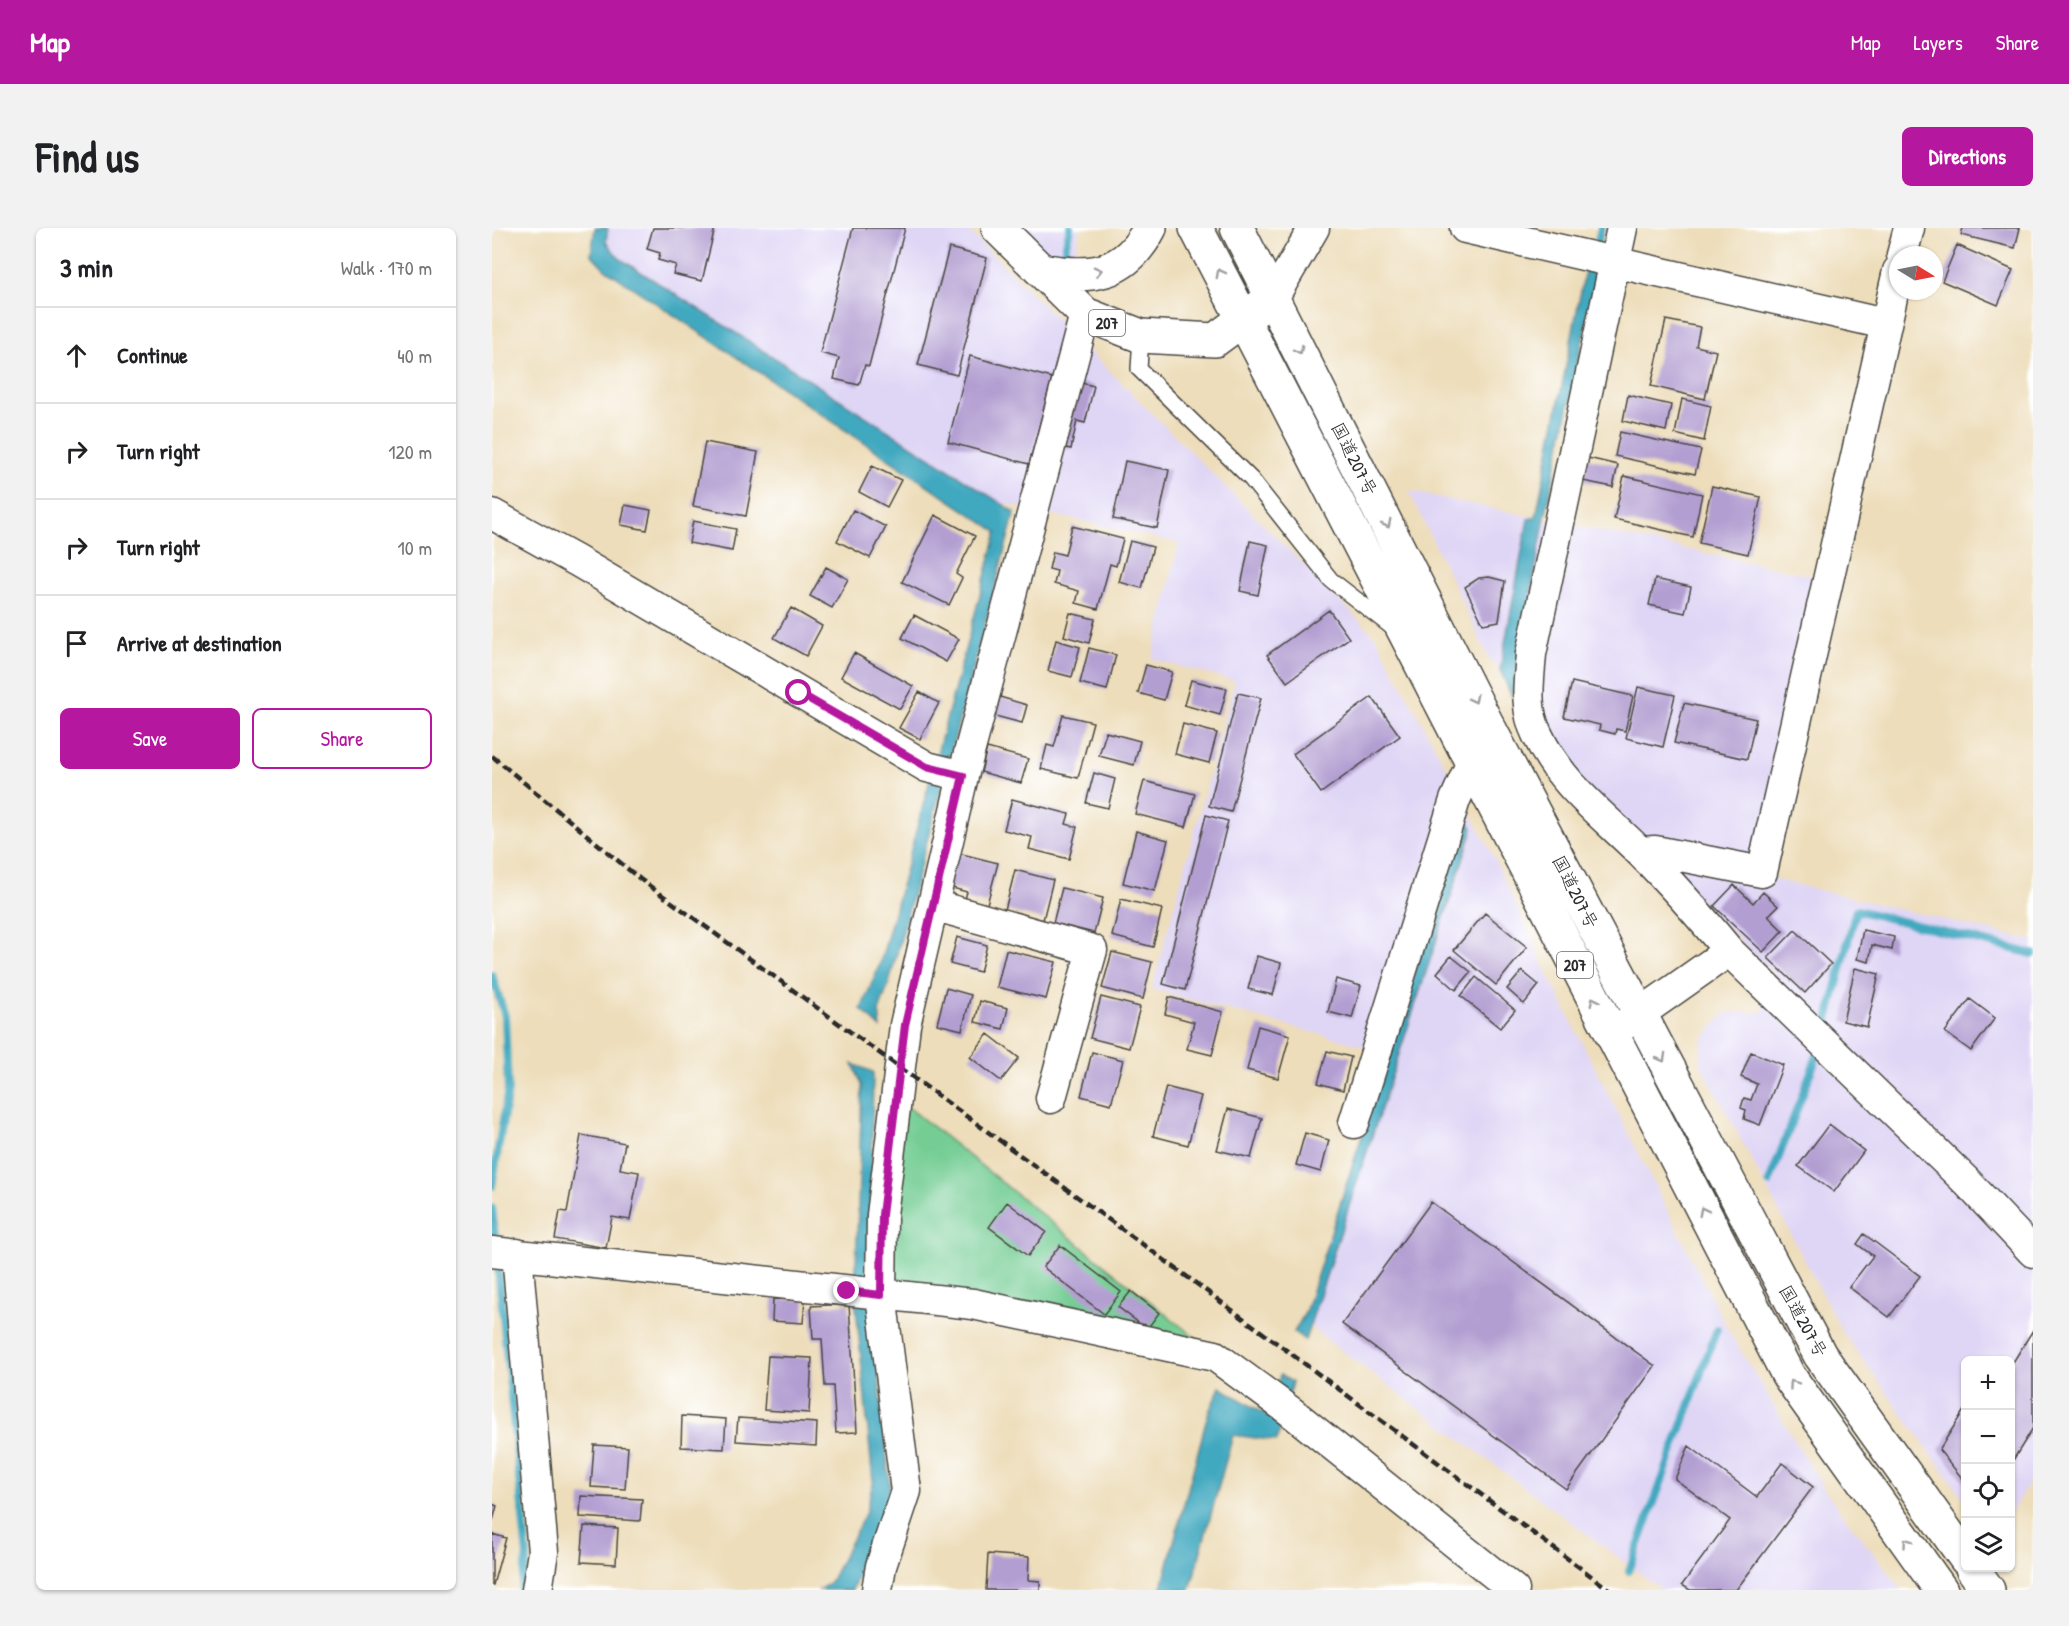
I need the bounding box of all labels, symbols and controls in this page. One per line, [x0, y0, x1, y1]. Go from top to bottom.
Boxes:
text: Map [30, 23, 70, 61]
text: Map [1851, 28, 1880, 57]
text: Layers [1913, 28, 1963, 57]
text: Share [1996, 28, 2039, 57]
button: Directions [1902, 127, 2033, 186]
text: Find us [36, 128, 139, 185]
north arrow [1889, 246, 1943, 300]
text: 3 min [60, 250, 113, 285]
text: Walk · 170 m [341, 254, 432, 281]
one-way arrow [1093, 266, 1103, 279]
one-way arrow [1216, 269, 1227, 280]
road number: 207 [1089, 310, 1125, 336]
icon: ahead [60, 339, 93, 372]
text: Continue [117, 340, 188, 370]
text: 40 m [397, 342, 432, 369]
one-way arrow [1292, 344, 1304, 355]
street label: 国道207号 [1325, 418, 1384, 500]
icon: right [60, 435, 93, 468]
text: Turn right [117, 436, 200, 466]
text: 120 m [388, 438, 432, 465]
one-way arrow [1379, 518, 1391, 529]
icon: right [60, 531, 93, 564]
text: Turn right [117, 532, 200, 562]
text: 10 m [398, 534, 432, 561]
icon: arrive [60, 627, 93, 660]
text: Arrive at destination [117, 628, 282, 658]
route start [785, 679, 811, 705]
one-way arrow [1467, 692, 1478, 703]
button: Save [60, 708, 240, 769]
button: Share [252, 708, 432, 769]
street label: 国道207号 [1546, 851, 1605, 933]
road number: 207 [1557, 952, 1593, 978]
one-way arrow [1590, 996, 1601, 1007]
one-way arrow [1655, 1051, 1666, 1062]
one-way arrow [1698, 1207, 1710, 1218]
route end [833, 1277, 859, 1303]
street label: 国道207号 [1773, 1280, 1834, 1362]
map controls [1961, 1356, 2015, 1572]
button: + [1961, 1356, 2015, 1410]
one-way arrow [1790, 1379, 1801, 1390]
button: − [1961, 1410, 2015, 1464]
button: locate [1961, 1464, 2015, 1518]
button: layers [1961, 1518, 2015, 1572]
one-way arrow [1903, 1538, 1914, 1549]

